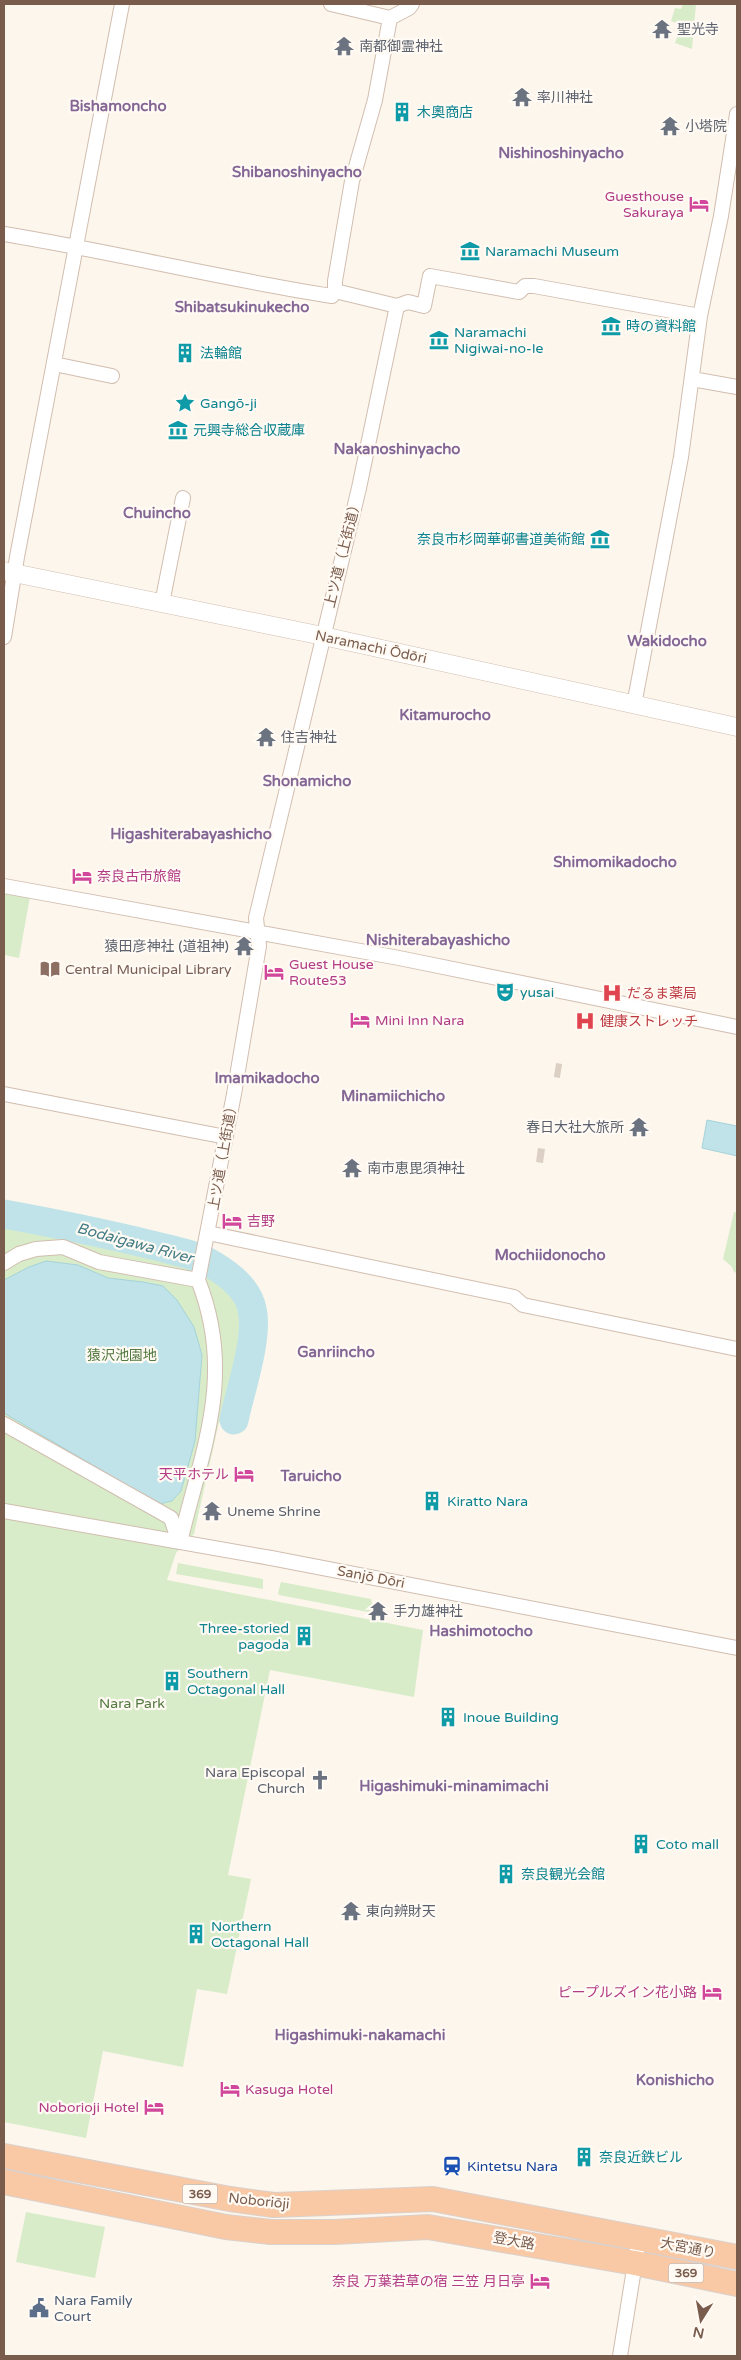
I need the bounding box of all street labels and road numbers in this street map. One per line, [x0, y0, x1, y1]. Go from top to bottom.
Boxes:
street label: 上ツ道（上街道） [321, 497, 365, 609]
street label: Naramachi Ōdōri [314, 627, 428, 667]
street label: 上ツ道（上街道） [205, 1098, 241, 1212]
street label: Sanjō Dōri [336, 1562, 406, 1592]
road number: 369 [182, 2184, 218, 2204]
street label: Noboriōji [228, 2189, 290, 2213]
street label: 登大路 [492, 2229, 536, 2253]
street label: 大宮通り [659, 2234, 717, 2262]
road number: 369 [668, 2264, 704, 2282]

